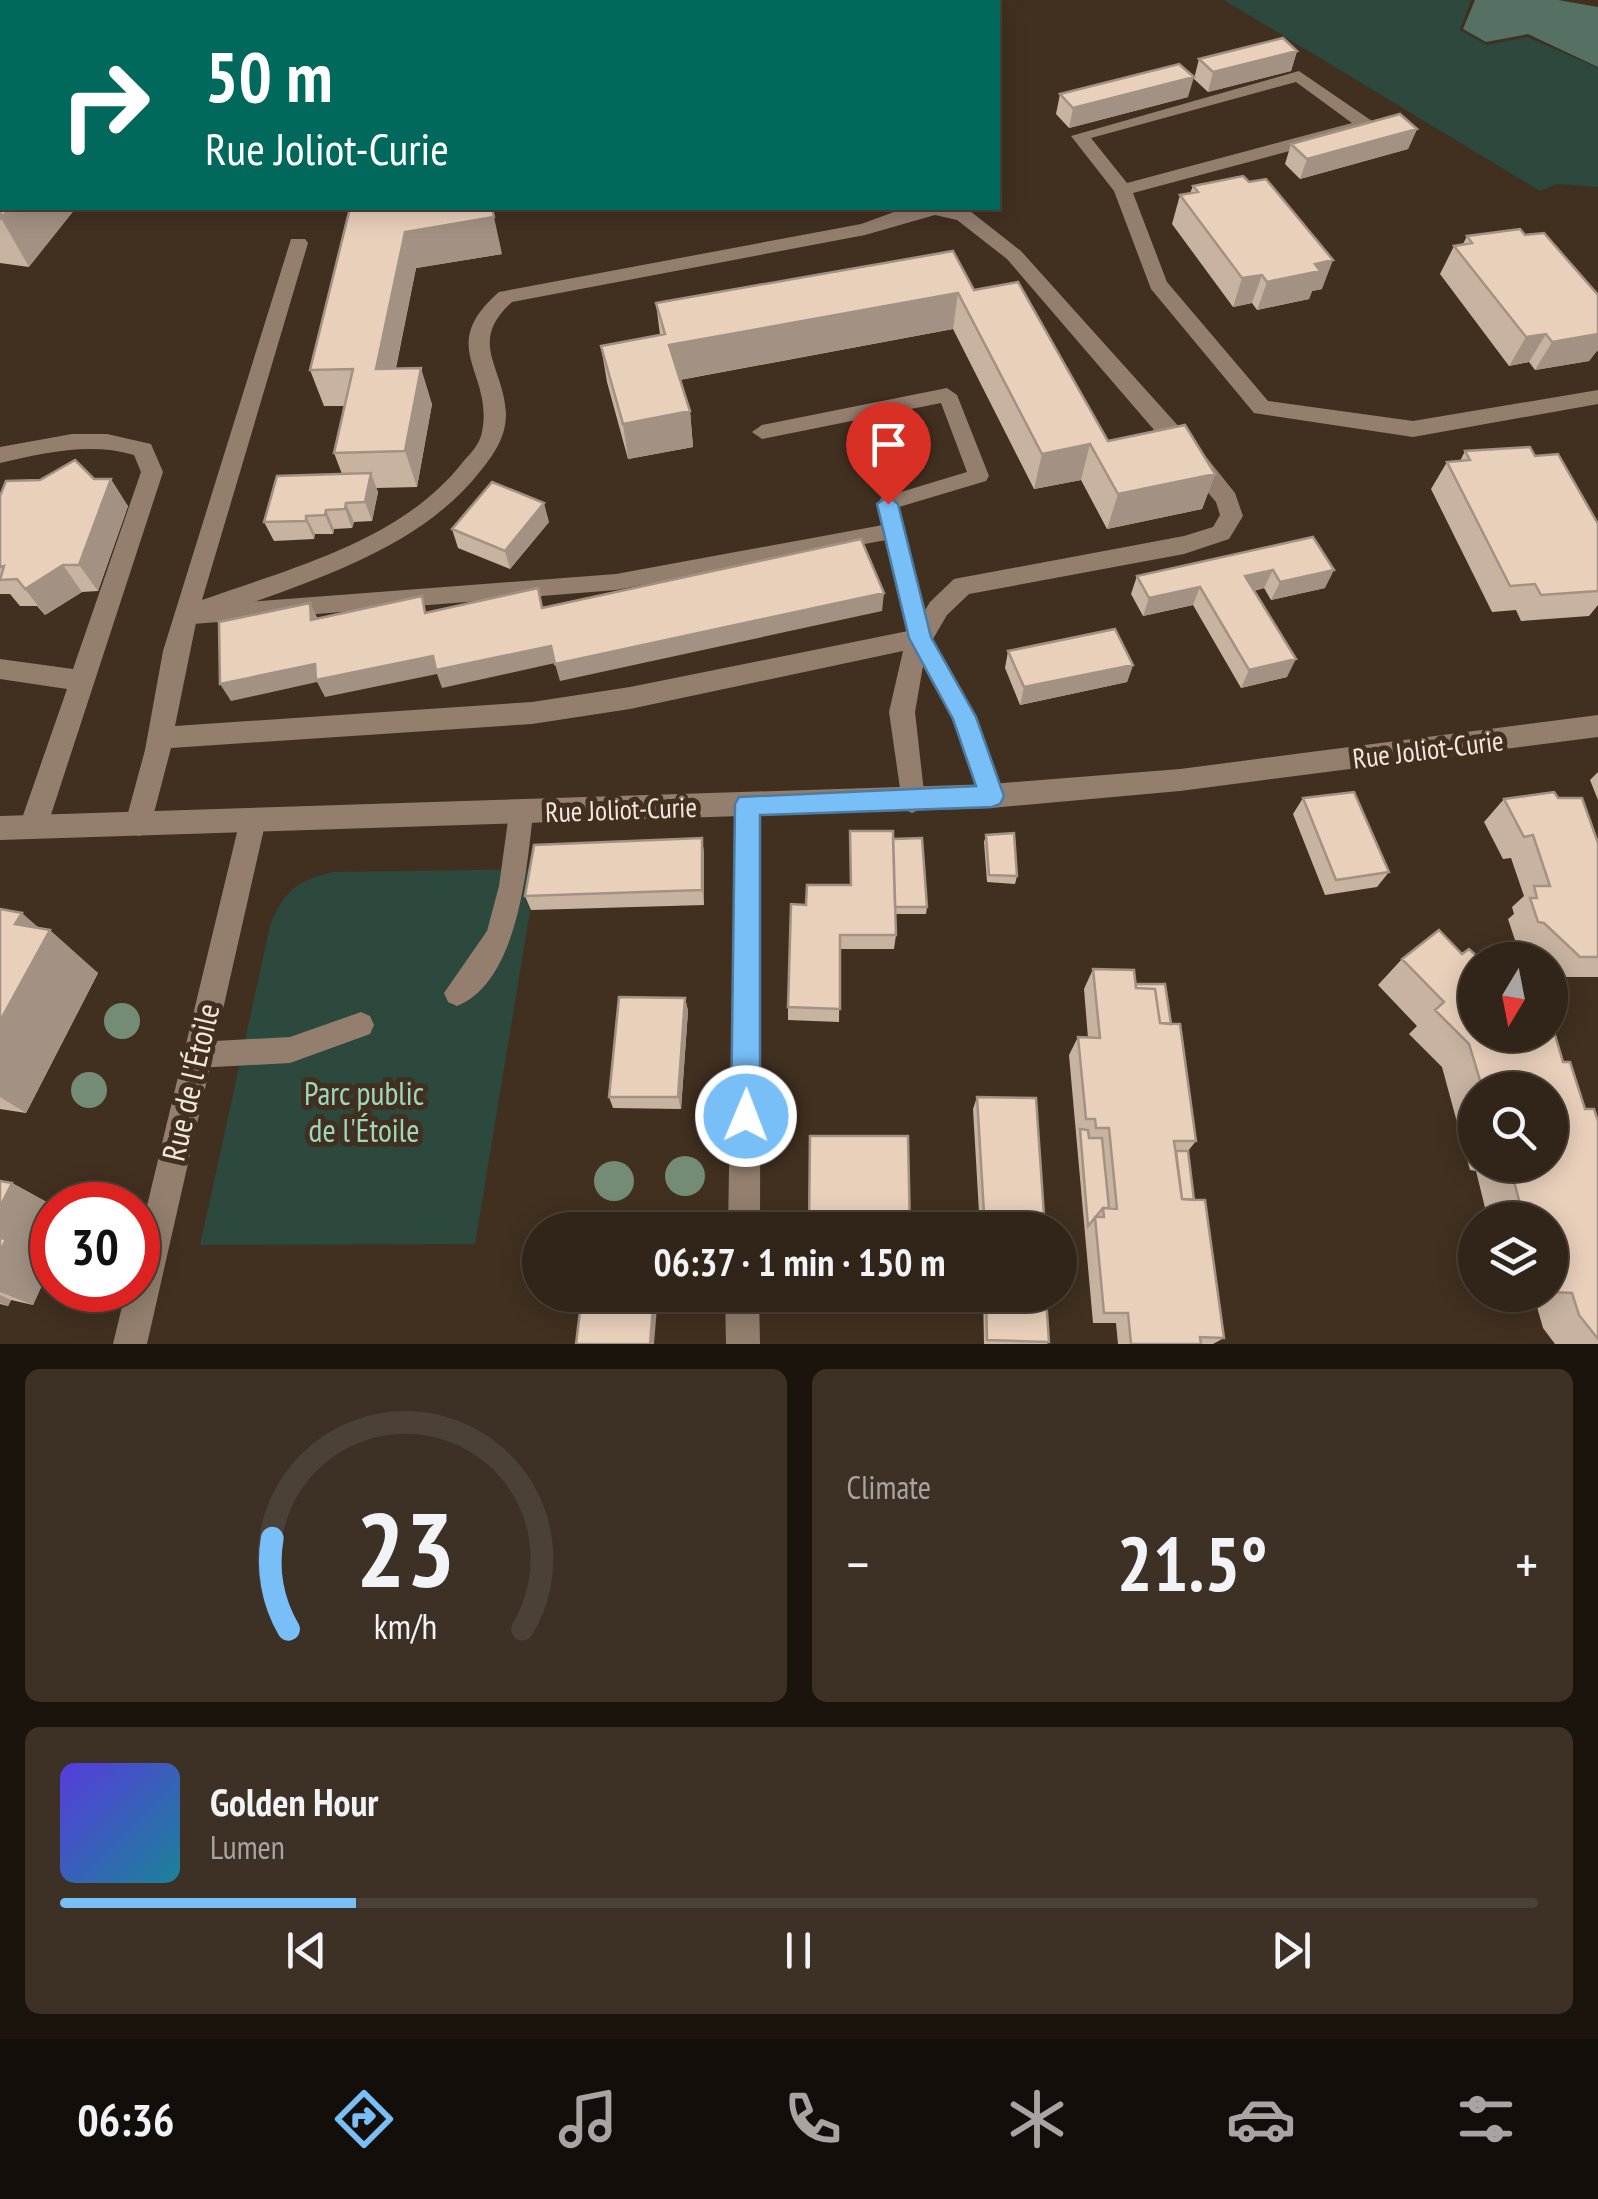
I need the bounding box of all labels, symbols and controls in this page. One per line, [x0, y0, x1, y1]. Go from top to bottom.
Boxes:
text: 50 m [205, 31, 333, 121]
icon: right [40, 40, 170, 170]
text: Rue Joliot-Curie [205, 119, 449, 177]
pin [846, 402, 931, 505]
icon: arrive [861, 417, 916, 472]
street label: Rue Joliot-Curie [1350, 721, 1506, 777]
street label: Rue Joliot-Curie [545, 788, 697, 830]
north arrow [1458, 942, 1568, 1052]
map controls [1458, 942, 1568, 1312]
street label: Rue de l'Étoile [152, 999, 228, 1165]
position arrow [694, 1064, 798, 1168]
park label: Parc public de l'Étoile [304, 1072, 424, 1151]
button: search [1458, 1072, 1568, 1182]
speed limit sign: 30 [30, 1182, 160, 1312]
button: layers [1458, 1202, 1568, 1312]
text: 06:37 · 1 min · 150 m [653, 1237, 946, 1286]
text: Climate [847, 1466, 931, 1508]
text: 23 [356, 1481, 455, 1616]
text: 21.5° [1117, 1515, 1268, 1612]
text: − [847, 1528, 869, 1599]
text: + [1515, 1528, 1538, 1599]
text: km/h [374, 1603, 437, 1649]
text: Golden Hour [210, 1777, 379, 1826]
text: Lumen [210, 1826, 285, 1868]
icon: previous [279, 1923, 334, 1978]
icon: pause [771, 1923, 826, 1978]
icon: next [1264, 1923, 1319, 1978]
icon: directions [329, 2084, 399, 2154]
icon: music [553, 2084, 623, 2154]
icon: phone [778, 2084, 848, 2154]
icon: climate [1002, 2084, 1072, 2154]
icon: car [1226, 2084, 1296, 2154]
icon: filters [1451, 2084, 1521, 2154]
text: 06:36 [77, 2090, 175, 2148]

